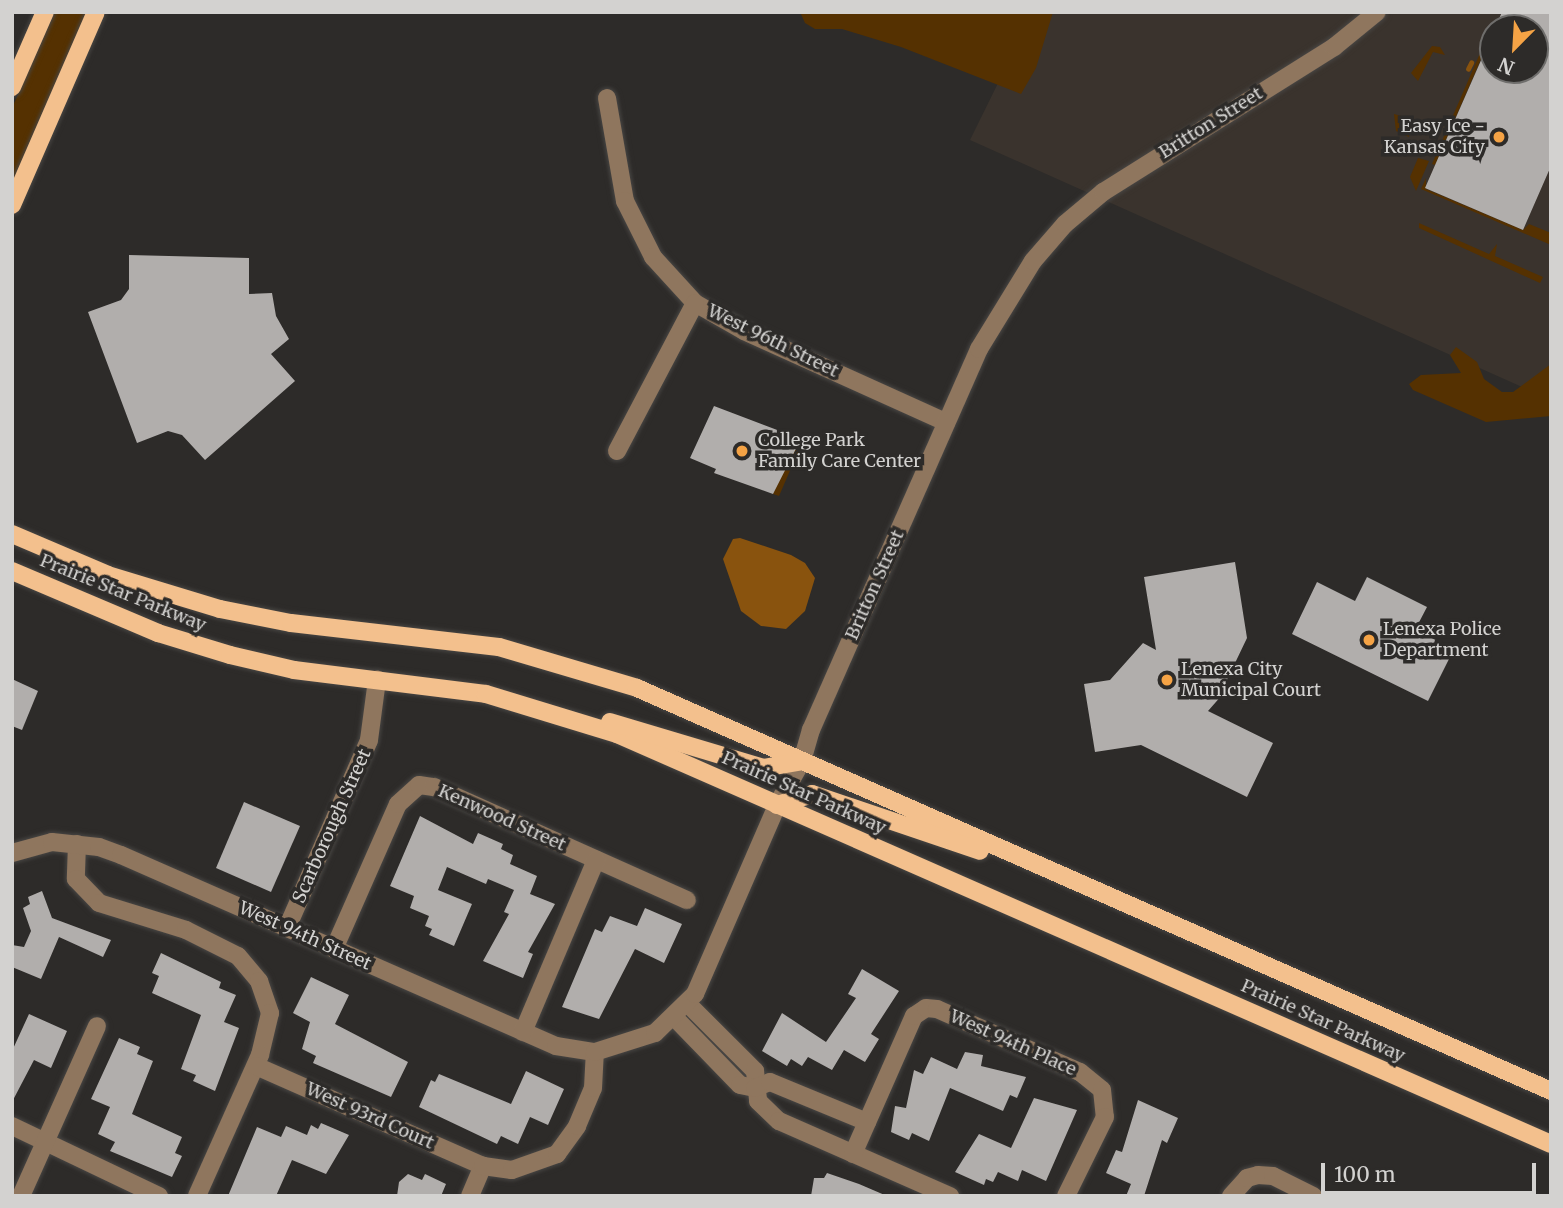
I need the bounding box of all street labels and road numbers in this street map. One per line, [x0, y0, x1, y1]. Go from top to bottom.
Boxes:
street label: Britton Street [1155, 83, 1267, 163]
street label: West 96th Street [704, 300, 842, 382]
street label: Britton Street [841, 527, 909, 643]
street label: Prairie Star Parkway [37, 550, 209, 636]
street label: Scarborough Street [288, 746, 376, 906]
street label: Prairie Star Parkway [719, 747, 889, 839]
street label: Kenwood Street [435, 780, 569, 856]
street label: West 94th Street [235, 897, 375, 975]
street label: Prairie Star Parkway [1238, 975, 1408, 1067]
street label: West 94th Place [946, 1005, 1080, 1081]
street label: West 93rd Court [303, 1078, 437, 1154]

